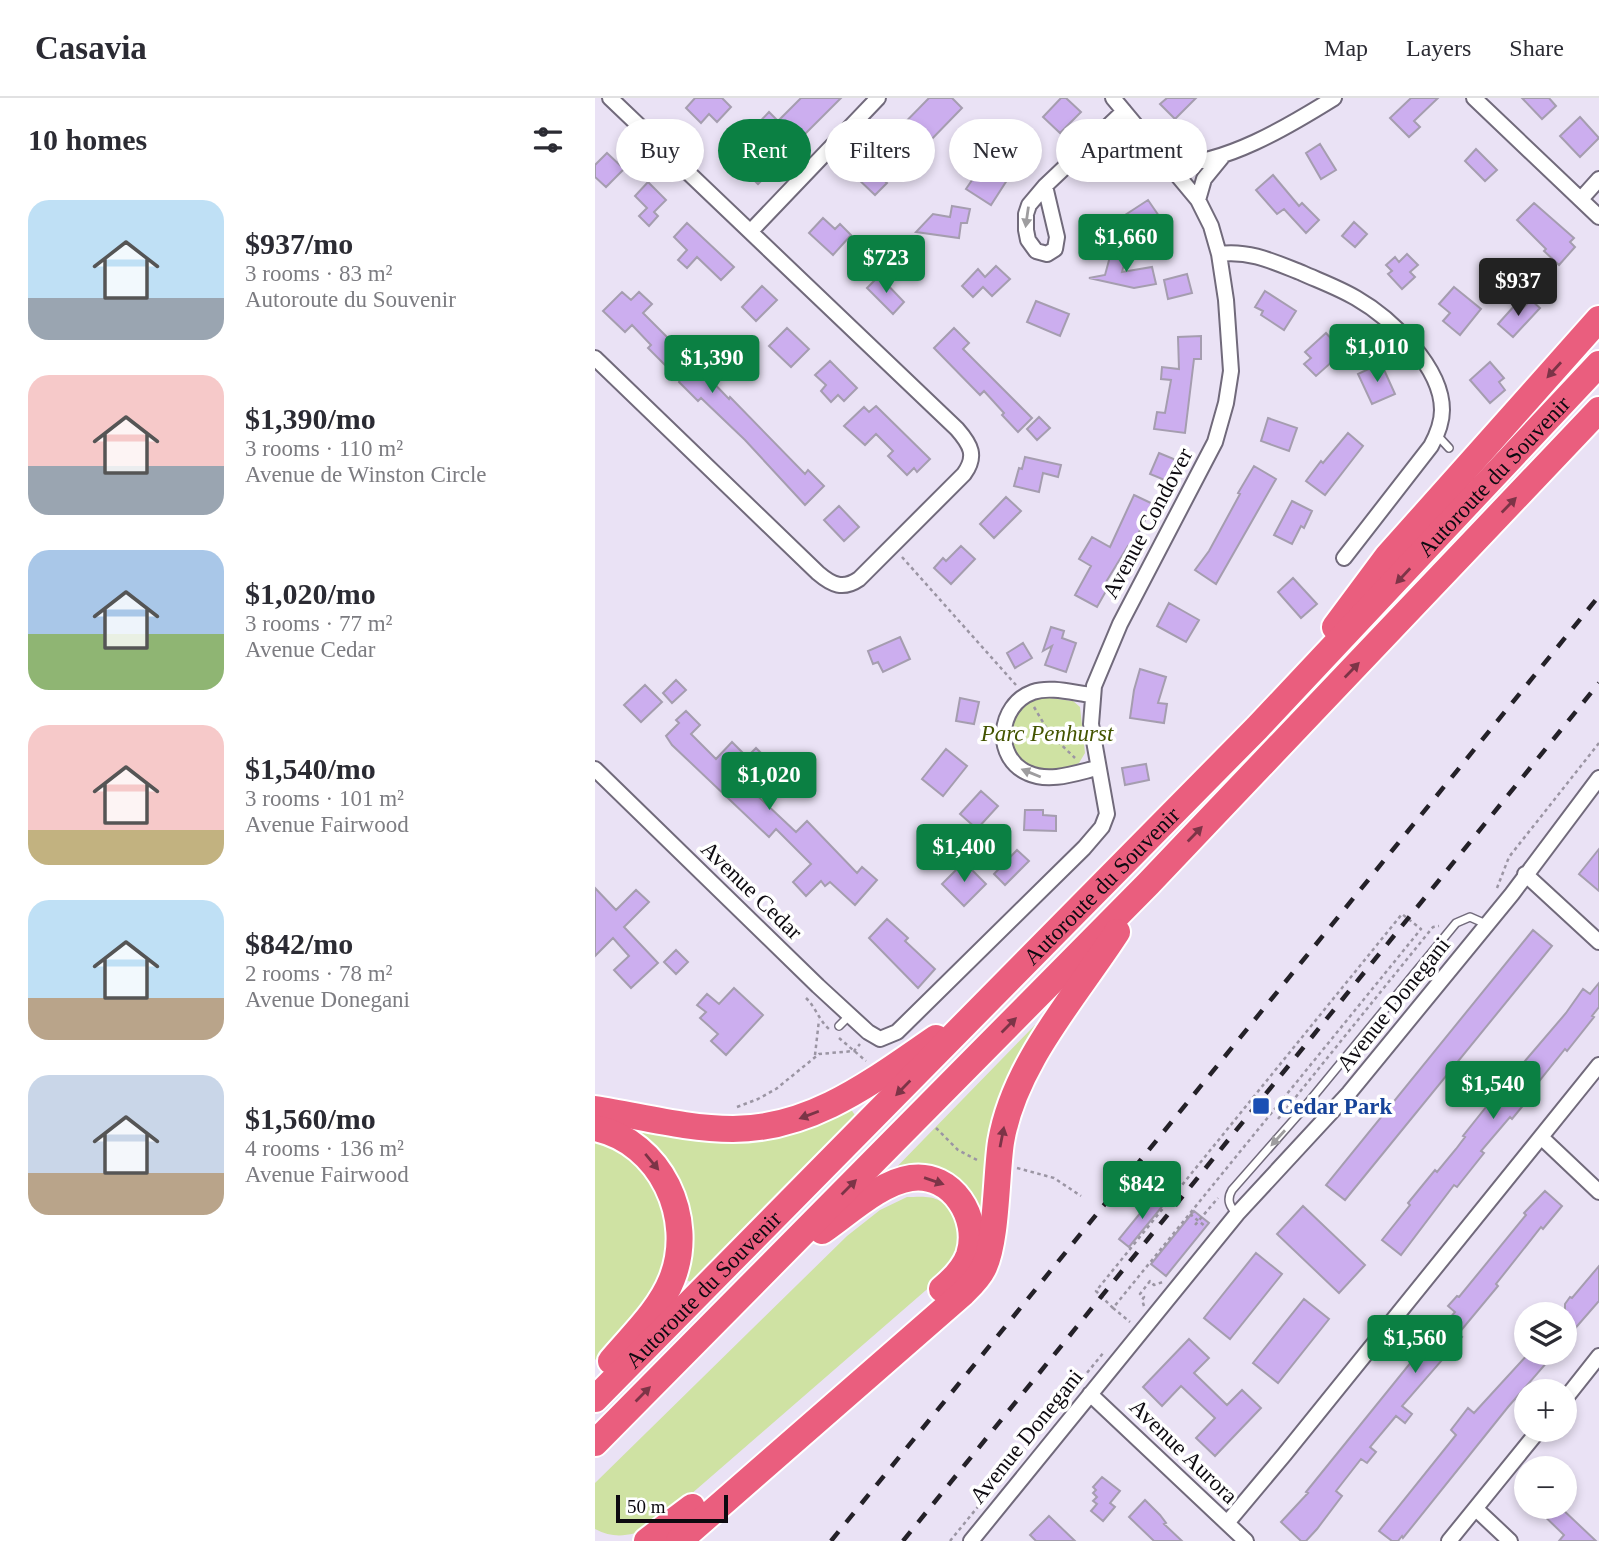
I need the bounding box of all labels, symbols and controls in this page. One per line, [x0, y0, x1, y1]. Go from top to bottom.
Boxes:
text: Casavia [35, 30, 147, 66]
text: Map [1324, 35, 1368, 61]
text: Layers [1406, 35, 1471, 61]
text: Share [1509, 35, 1564, 61]
chip: Buy [616, 119, 704, 182]
chip: Rent [718, 119, 811, 182]
chip: Filters [825, 119, 935, 182]
chip: New [949, 119, 1042, 182]
chip: Apartment [1056, 119, 1207, 182]
icon: filters [529, 121, 567, 159]
text: 10 homes [28, 123, 147, 156]
one-way arrow [1022, 206, 1033, 228]
pin: $1,660 [1069, 214, 1183, 274]
text: $1,660 [1094, 224, 1158, 249]
text: $937/mo [245, 227, 353, 260]
icon: home [84, 228, 168, 312]
pin: $723 [845, 236, 927, 295]
text: $723 [863, 245, 909, 270]
pin: $937 [1477, 258, 1559, 318]
text: 3 rooms · 83 m² [245, 261, 392, 286]
text: $937 [1495, 268, 1541, 293]
text: Autoroute du Souvenir [245, 287, 456, 312]
pin: $1,010 [1320, 324, 1434, 384]
text: $1,010 [1345, 334, 1409, 359]
pin: $1,390 [655, 336, 769, 395]
text: $1,390 [680, 345, 744, 370]
one-way arrow [1546, 361, 1562, 378]
street label: Autoroute du Souvenir [1413, 391, 1575, 562]
text: $1,390/mo [245, 402, 376, 435]
icon: home [84, 403, 168, 487]
text: 3 rooms · 110 m² [245, 436, 403, 461]
street label: Avenue Condover [1097, 444, 1198, 603]
text: Avenue de Winston Circle [245, 462, 487, 487]
one-way arrow [1500, 497, 1516, 514]
one-way arrow [1395, 567, 1411, 584]
text: $1,020/mo [245, 577, 376, 610]
icon: home [84, 578, 168, 662]
text: 3 rooms · 77 m² [245, 611, 392, 636]
text: Avenue Cedar [245, 637, 376, 662]
one-way arrow [1343, 662, 1359, 679]
park label: Parc Penhurst [980, 721, 1114, 746]
text: $1,540/mo [245, 752, 376, 785]
pin: $1,020 [712, 752, 826, 812]
icon: home [84, 753, 168, 837]
text: $1,020 [737, 762, 801, 787]
one-way arrow [1020, 767, 1041, 778]
text: 3 rooms · 101 m² [245, 786, 404, 811]
street label: Autoroute du Souvenir [1019, 802, 1185, 970]
text: Avenue Fairwood [245, 812, 409, 837]
pin: $1,400 [907, 824, 1021, 884]
one-way arrow [1186, 826, 1203, 843]
text: $1,400 [932, 834, 996, 859]
street label: Avenue Cedar [696, 836, 808, 945]
text: $842/mo [245, 927, 353, 960]
icon: home [84, 928, 168, 1012]
street label: Avenue Donegani [1332, 932, 1455, 1076]
text: 2 rooms · 78 m² [245, 961, 392, 986]
text: Avenue Donegani [245, 987, 410, 1012]
one-way arrow [1001, 1017, 1017, 1033]
pin: $1,540 [1436, 1062, 1550, 1121]
text: $1,540 [1461, 1071, 1525, 1096]
one-way arrow [896, 1079, 912, 1096]
place label: Cedar Park [1277, 1094, 1392, 1119]
marker: Cedar Park [1251, 1096, 1271, 1116]
text: $1,560/mo [245, 1102, 376, 1135]
icon: home [84, 1103, 168, 1187]
one-way arrow [798, 1109, 819, 1120]
one-way arrow [997, 1126, 1008, 1148]
one-way arrow [1270, 1129, 1286, 1147]
text: 4 rooms · 136 m² [245, 1136, 404, 1161]
one-way arrow [644, 1154, 659, 1171]
text: Avenue Fairwood [245, 1162, 409, 1187]
pin: $842 [1101, 1162, 1183, 1221]
text: $842 [1119, 1171, 1165, 1196]
one-way arrow [924, 1176, 945, 1187]
one-way arrow [840, 1179, 857, 1195]
street label: Autoroute du Souvenir [621, 1206, 787, 1374]
map controls [1514, 1302, 1577, 1519]
button: layers [1514, 1302, 1577, 1365]
pin: $1,560 [1358, 1316, 1472, 1375]
text: $1,560 [1383, 1325, 1447, 1350]
street label: Avenue Donegani [965, 1364, 1088, 1508]
button: + [1514, 1379, 1577, 1442]
one-way arrow [635, 1386, 651, 1402]
street label: Avenue Aurora [1125, 1394, 1242, 1509]
button: − [1514, 1456, 1577, 1519]
scale bar [616, 1492, 728, 1524]
text: 50 m [627, 1496, 666, 1517]

